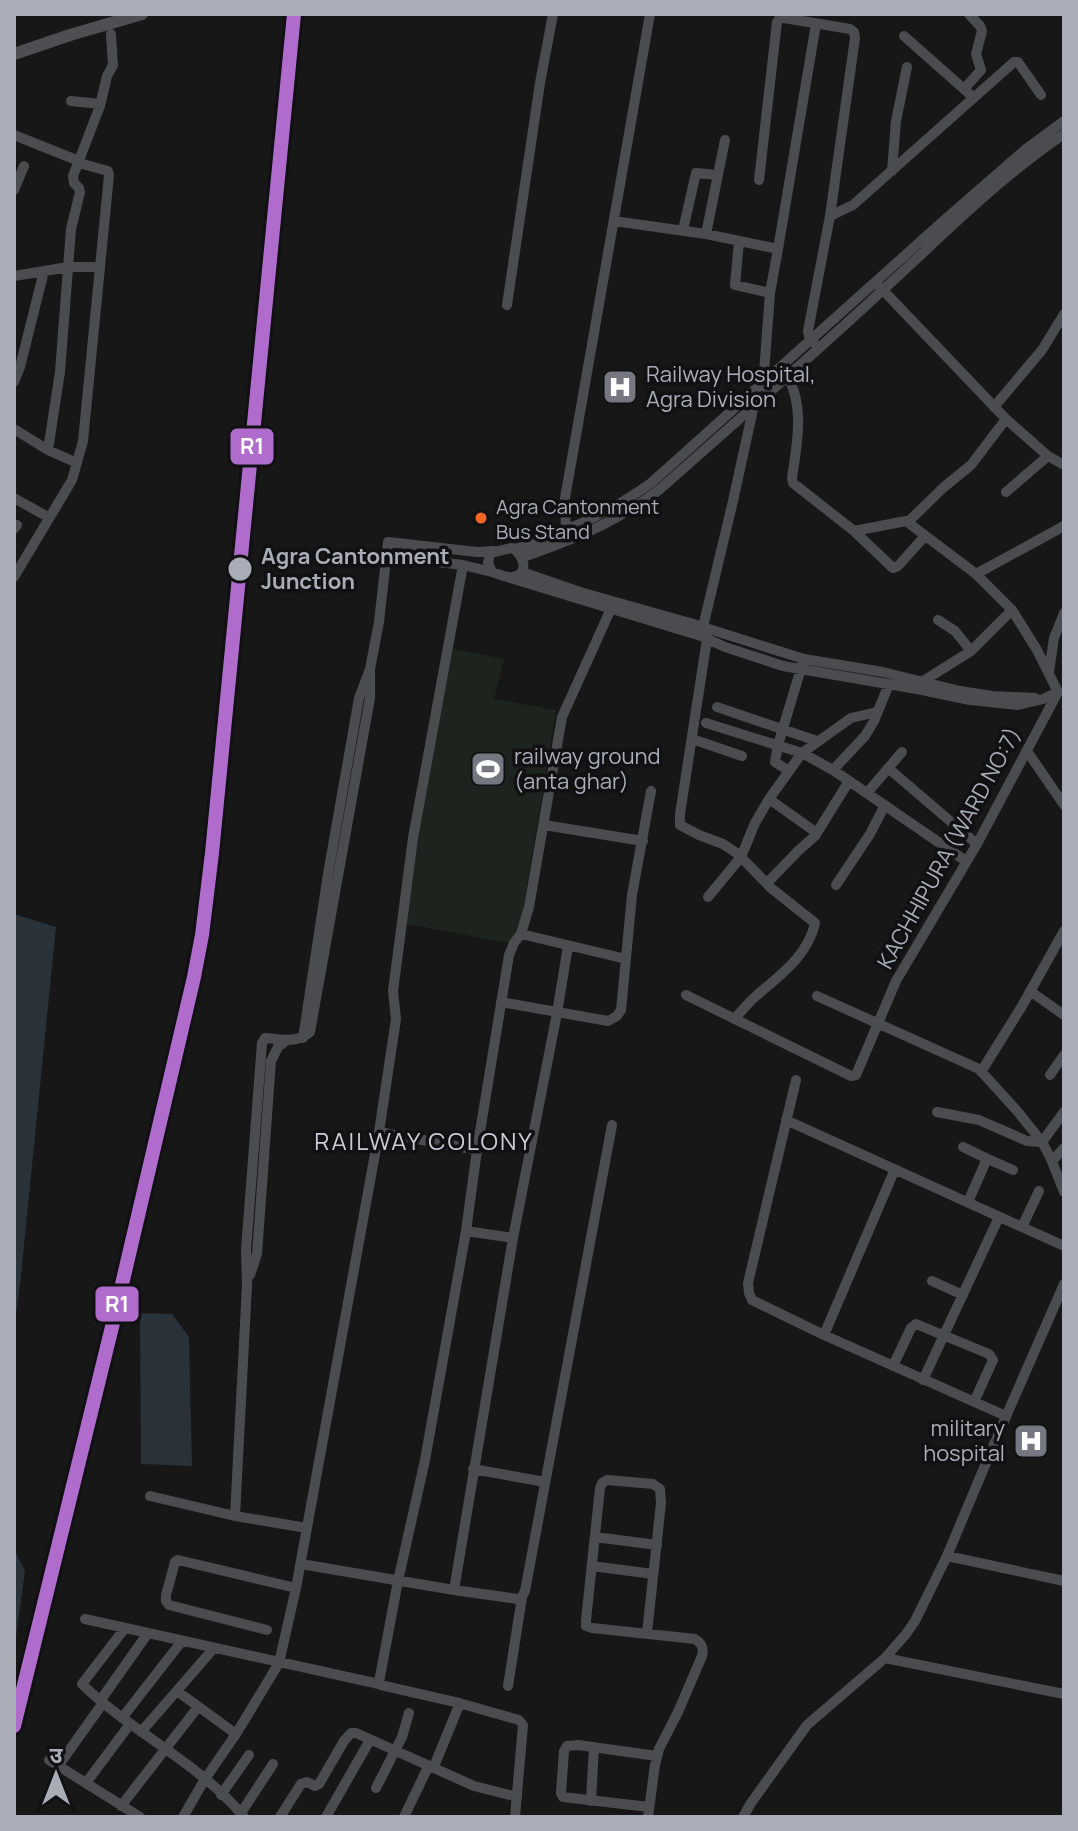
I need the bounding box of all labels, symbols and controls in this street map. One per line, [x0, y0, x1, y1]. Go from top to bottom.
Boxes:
place label: Railway Hospital, Agra Division [646, 359, 816, 414]
hospital icon: Railway Hospital, Agra Division [601, 368, 639, 406]
line badge: R1 [229, 427, 275, 466]
text: R1 [240, 431, 264, 461]
place label: Agra Cantonment Bus Stand [496, 493, 659, 545]
marker: Agra Cantonment Bus Stand [473, 510, 489, 526]
place label: Agra Cantonment Junction [261, 541, 450, 596]
marker: Agra Cantonment Junction [226, 555, 254, 583]
street label: KACHHIPURA (WARD NO:7) [870, 722, 1028, 974]
place label: railway ground (anta ghar) [514, 741, 661, 796]
sports icon: railway ground (anta ghar) [469, 750, 507, 788]
district label: RAILWAY COLONY [314, 1124, 534, 1157]
line badge: R1 [94, 1285, 140, 1323]
text: R1 [105, 1289, 129, 1319]
place label: military hospital [923, 1413, 1005, 1468]
hospital icon: military hospital [1012, 1422, 1050, 1460]
north arrow [16, 1735, 96, 1815]
text: उ [50, 1740, 64, 1770]

